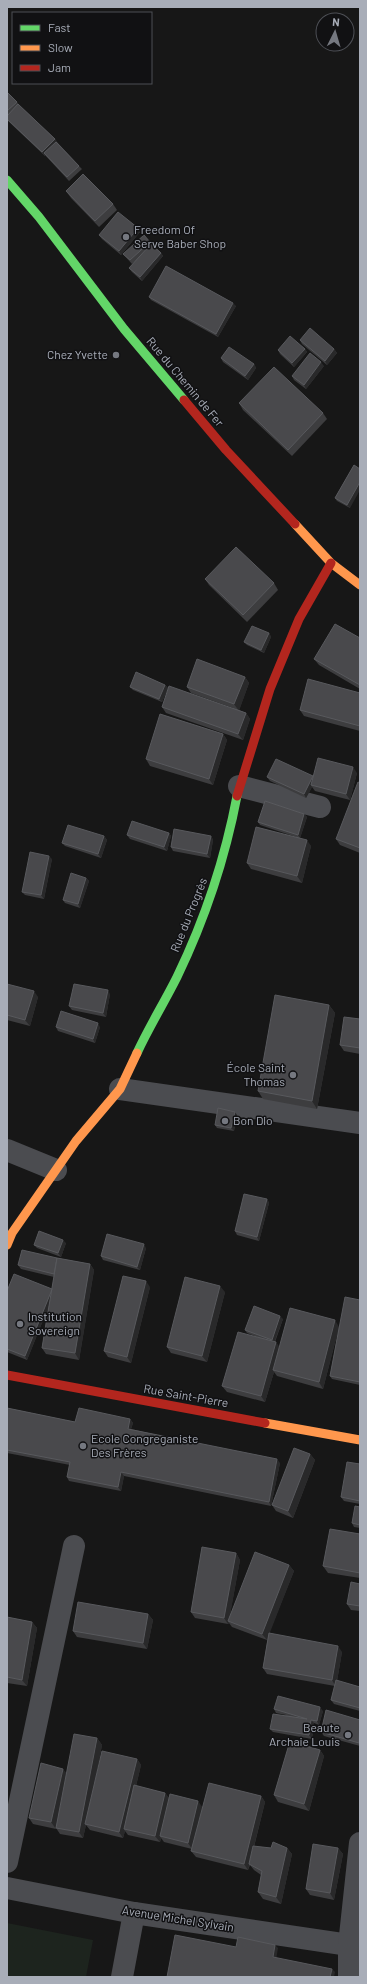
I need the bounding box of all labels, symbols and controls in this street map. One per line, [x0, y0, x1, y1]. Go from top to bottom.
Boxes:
legend [12, 12, 152, 84]
north arrow [315, 12, 355, 52]
text: N [332, 15, 340, 28]
text: Fast [48, 20, 71, 34]
text: Slow [48, 40, 73, 54]
text: Jam [48, 60, 71, 74]
place label: Freedom Of Serve Baber Shop [134, 222, 226, 250]
marker: Freedom Of Serve Baber Shop [121, 232, 131, 242]
street label: Rue du Chemin de Fer [144, 334, 228, 429]
place label: Chez Yvette [47, 347, 108, 361]
marker: Chez Yvette [111, 350, 121, 360]
street label: Rue du Progrès [167, 875, 209, 954]
place label: École Saint Thomas [226, 1060, 285, 1088]
marker: École Saint Thomas [288, 1070, 298, 1080]
place label: Bon Dlo [233, 1113, 273, 1127]
marker: Bon Dlo [220, 1116, 230, 1126]
place label: Institution Sovereign [28, 1309, 82, 1337]
marker: Institution Sovereign [15, 1319, 25, 1329]
street label: Rue Saint-Pierre [143, 1381, 230, 1409]
place label: Ecole Congreganiste Des Frères [91, 1431, 198, 1459]
marker: Ecole Congreganiste Des Frères [78, 1441, 88, 1451]
place label: Beaute Archaie Louis [269, 1720, 340, 1748]
marker: Beaute Archaie Louis [343, 1730, 353, 1740]
street label: Avenue Michel Sylvain [121, 1902, 235, 1934]

